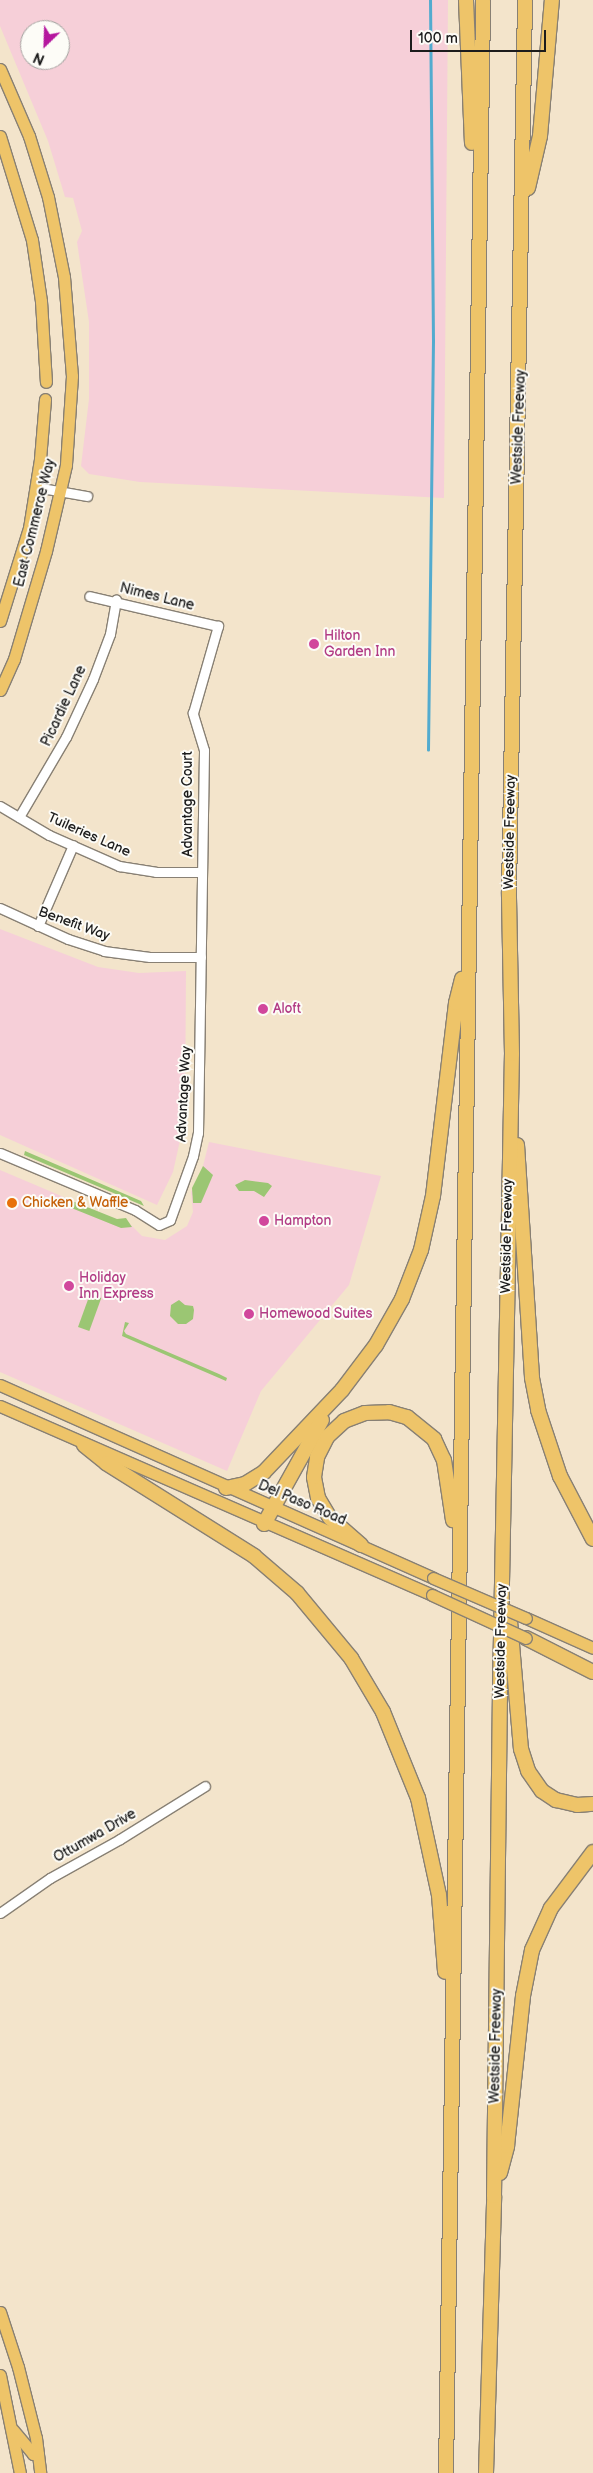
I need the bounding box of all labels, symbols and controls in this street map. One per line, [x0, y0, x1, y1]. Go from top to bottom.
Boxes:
north arrow [20, 20, 70, 70]
scale bar [413, 20, 549, 52]
text: 100 m [418, 29, 458, 48]
text: N [31, 48, 47, 68]
street label: Westside Freeway [509, 369, 529, 485]
street label: East Commerce Way [11, 457, 59, 589]
street label: Nimes Lane [118, 580, 196, 614]
place label: Hilton Garden Inn [324, 628, 395, 660]
marker: Hilton Garden Inn [308, 638, 320, 650]
street label: Picardie Lane [38, 663, 90, 749]
street label: Advantage Court [180, 751, 196, 857]
street label: Westside Freeway [501, 774, 519, 890]
street label: Tuileries Lane [45, 809, 133, 861]
street label: Benefit Way [36, 903, 112, 945]
place label: Aloft [273, 1001, 301, 1017]
marker: Aloft [257, 1003, 269, 1015]
street label: Advantage Way [173, 1045, 195, 1143]
street label: Westside Freeway [498, 1178, 516, 1294]
place label: Chicken & Waffle [22, 1195, 129, 1211]
marker: Chicken & Waffle [6, 1197, 18, 1209]
place label: Hampton [274, 1213, 331, 1229]
marker: Hampton [258, 1215, 270, 1227]
place label: Holiday Inn Express [79, 1270, 154, 1302]
marker: Holiday Inn Express [63, 1280, 75, 1292]
place label: Homewood Suites [259, 1306, 373, 1322]
marker: Homewood Suites [243, 1308, 255, 1320]
street label: Del Paso Road [256, 1477, 348, 1529]
street label: Westside Freeway [492, 1583, 510, 1699]
street label: Ottumwa Drive [51, 1806, 139, 1866]
street label: Westside Freeway [487, 1988, 505, 2104]

